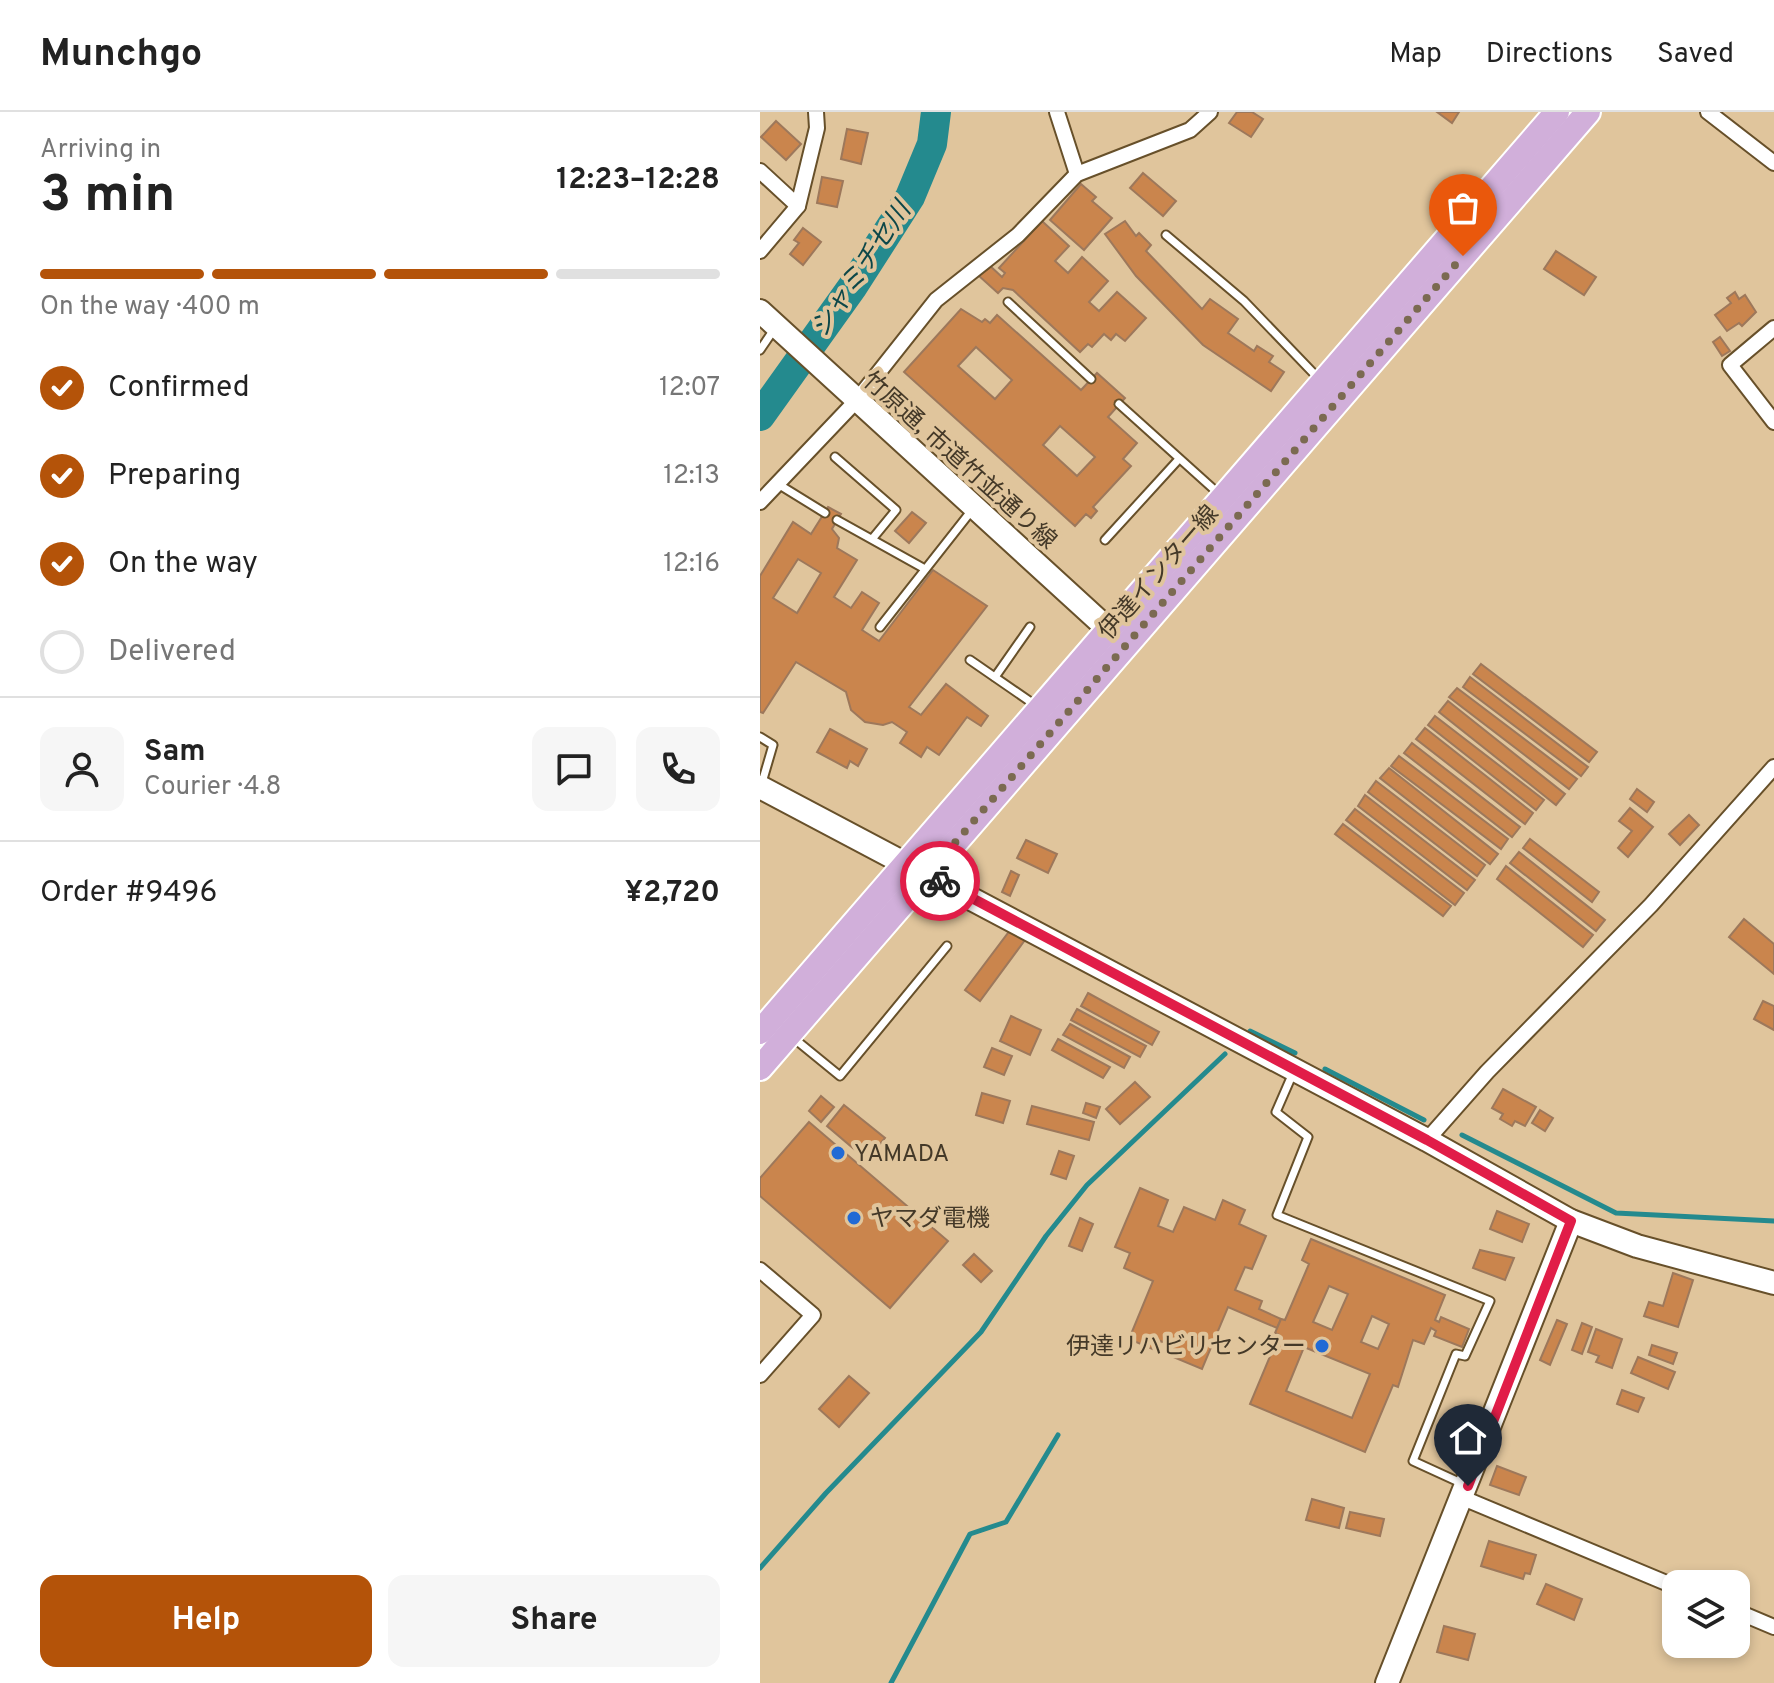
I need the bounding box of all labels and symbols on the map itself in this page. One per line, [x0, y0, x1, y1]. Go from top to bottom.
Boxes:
pin [1429, 174, 1497, 256]
water label: シャミチセ川 [805, 194, 921, 344]
street label: 竹原通, 市道竹並通り線 [855, 366, 1062, 557]
street label: 伊達インター線 [1093, 500, 1226, 647]
courier [900, 841, 980, 921]
place label: YAMADA [854, 1140, 949, 1170]
marker: YAMADA [829, 1144, 847, 1162]
place label: ヤマダ電機 [870, 1205, 990, 1235]
marker: ヤマダ電機 [845, 1209, 863, 1227]
place label: 伊達リハビリセンター [1066, 1333, 1306, 1363]
marker: 伊達リハビリセンター [1313, 1337, 1331, 1355]
pin [1434, 1404, 1502, 1486]

